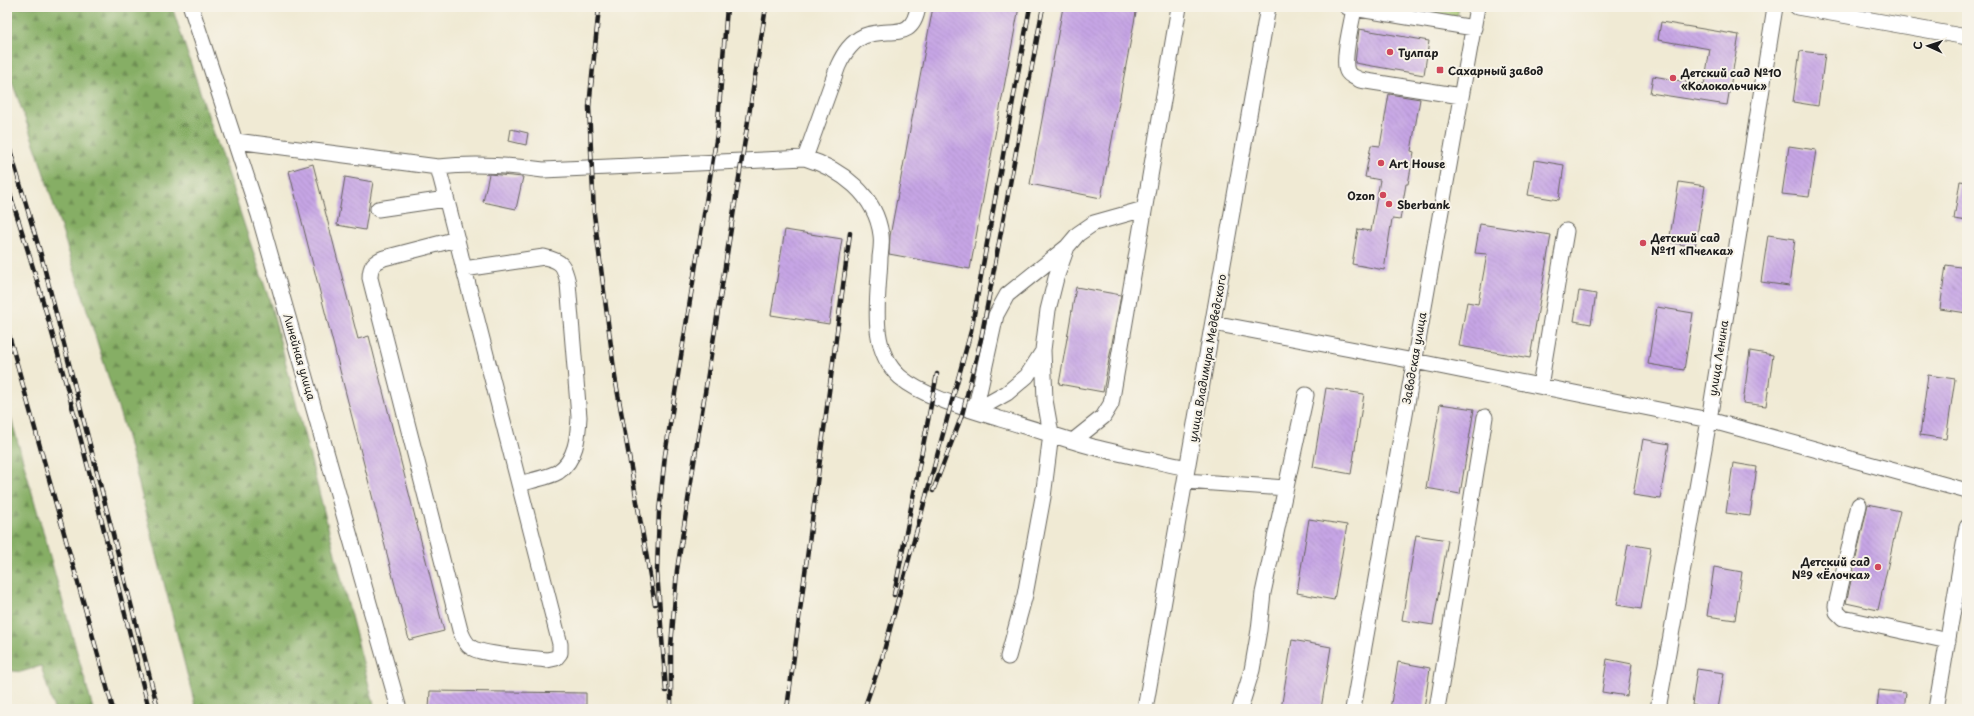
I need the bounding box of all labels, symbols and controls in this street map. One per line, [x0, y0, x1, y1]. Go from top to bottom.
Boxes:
north arrow [1908, 26, 1948, 66]
text: С [1909, 41, 1926, 50]
place label: Тулпар [1398, 44, 1438, 61]
marker: Тулпар [1385, 47, 1395, 57]
place label: Сахарный завод [1448, 62, 1544, 79]
place label: Детский сад №10 «Колокольчик» [1680, 64, 1782, 94]
marker: Сахарный завод [1435, 65, 1445, 75]
marker: Детский сад №10 «Колокольчик» [1668, 73, 1678, 83]
place label: Art House [1388, 155, 1445, 172]
marker: Art House [1376, 158, 1386, 168]
place label: Ozon [1347, 187, 1375, 204]
marker: Ozon [1378, 190, 1388, 200]
place label: Sberbank [1397, 196, 1451, 213]
marker: Sberbank [1384, 199, 1394, 209]
place label: Детский сад №11 «Пчелка» [1650, 229, 1734, 259]
marker: Детский сад №11 «Пчелка» [1638, 238, 1648, 248]
street label: улица Владимира Медведского [1184, 273, 1230, 443]
street label: Заводская улица [1398, 311, 1430, 405]
street label: Линейная улица [280, 312, 321, 402]
street label: улица Ленина [1704, 319, 1732, 397]
place label: Детский сад №9 «Ёлочка» [1792, 553, 1870, 583]
marker: Детский сад №9 «Ёлочка» [1873, 562, 1883, 572]

